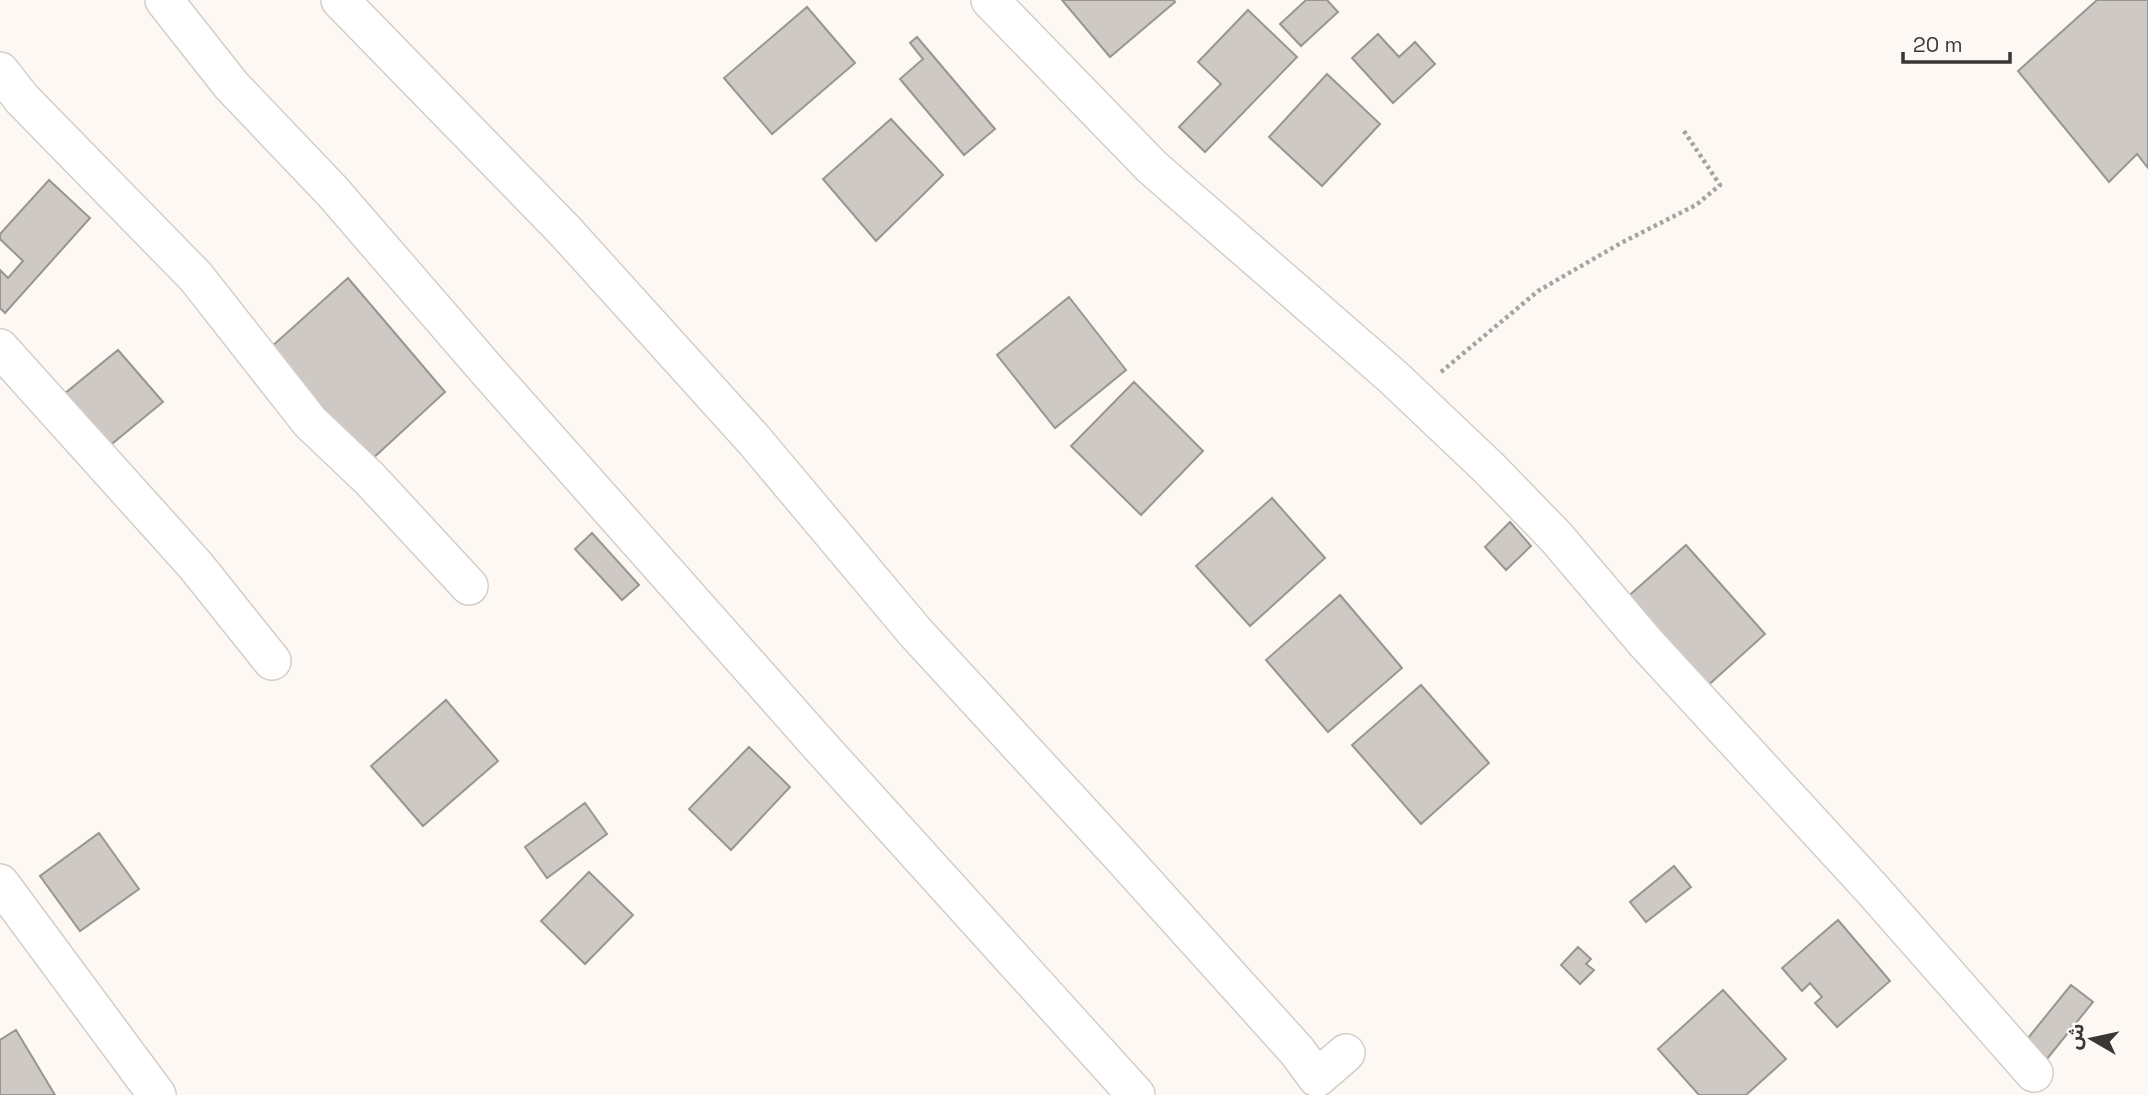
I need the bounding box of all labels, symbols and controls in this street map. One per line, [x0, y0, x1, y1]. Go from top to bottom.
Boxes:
scale bar [1903, 21, 2010, 65]
text: 20 m [1913, 31, 1963, 58]
north arrow [2057, 1004, 2127, 1074]
text: ش [2061, 1022, 2090, 1051]

